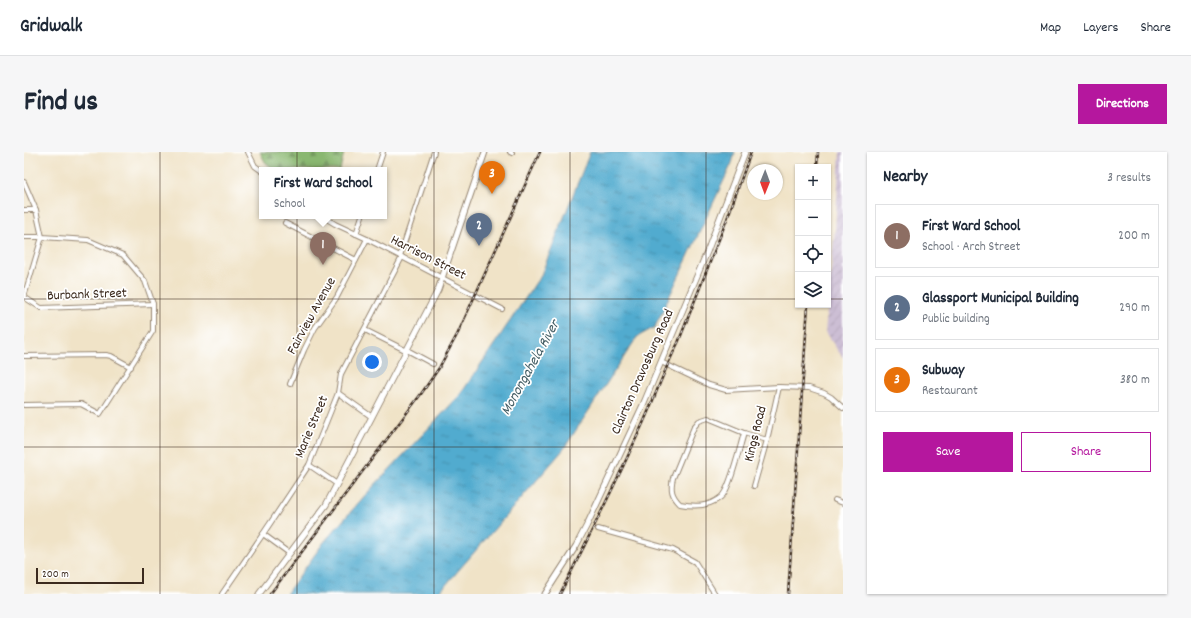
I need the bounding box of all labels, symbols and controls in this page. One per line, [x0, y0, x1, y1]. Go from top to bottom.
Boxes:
text: Gridwalk [20, 14, 83, 41]
text: Map [1040, 18, 1061, 38]
text: Layers [1083, 18, 1118, 38]
text: Share [1140, 18, 1171, 38]
text: Find us [24, 84, 98, 124]
button: Directions [1078, 84, 1167, 124]
pin: 3 [479, 161, 505, 194]
north arrow [747, 164, 783, 200]
map controls [795, 164, 831, 308]
button: + [795, 164, 831, 200]
text: Nearby [883, 166, 927, 190]
popup [259, 167, 387, 219]
text: 3 results [1107, 169, 1151, 188]
text: First Ward School [274, 173, 372, 195]
text: School [274, 195, 305, 214]
button: − [795, 200, 831, 236]
pin: 2 [466, 213, 492, 246]
text: First Ward School [922, 216, 1020, 238]
text: 1 [896, 227, 898, 246]
text: 200 m [1118, 227, 1150, 246]
street label: Harrison Street [387, 230, 469, 286]
pin: 1 [310, 232, 336, 265]
button: locate [795, 236, 831, 272]
text: School · Arch Street [922, 238, 1020, 257]
button: layers [795, 272, 831, 308]
street label: Fairview Avenue [282, 274, 342, 358]
street label: Burbank Street [47, 284, 127, 306]
text: Glassport Municipal Building [922, 288, 1079, 310]
text: 2 [894, 299, 900, 318]
text: 290 m [1119, 299, 1150, 318]
street label: Clairton Dravosburg Road [606, 306, 680, 438]
text: Public building [922, 310, 990, 329]
water label: Monongahela River [496, 315, 567, 420]
your location [362, 352, 382, 372]
text: Subway [922, 360, 964, 382]
text: 3 [894, 371, 900, 390]
text: 380 m [1120, 371, 1150, 390]
text: Restaurant [922, 382, 978, 401]
street label: Marie Street [290, 393, 334, 461]
street label: Kings Road [739, 404, 773, 464]
button: Save [883, 432, 1013, 472]
button: Share [1021, 432, 1151, 472]
scale bar [36, 566, 144, 585]
text: 200 m [42, 567, 69, 583]

